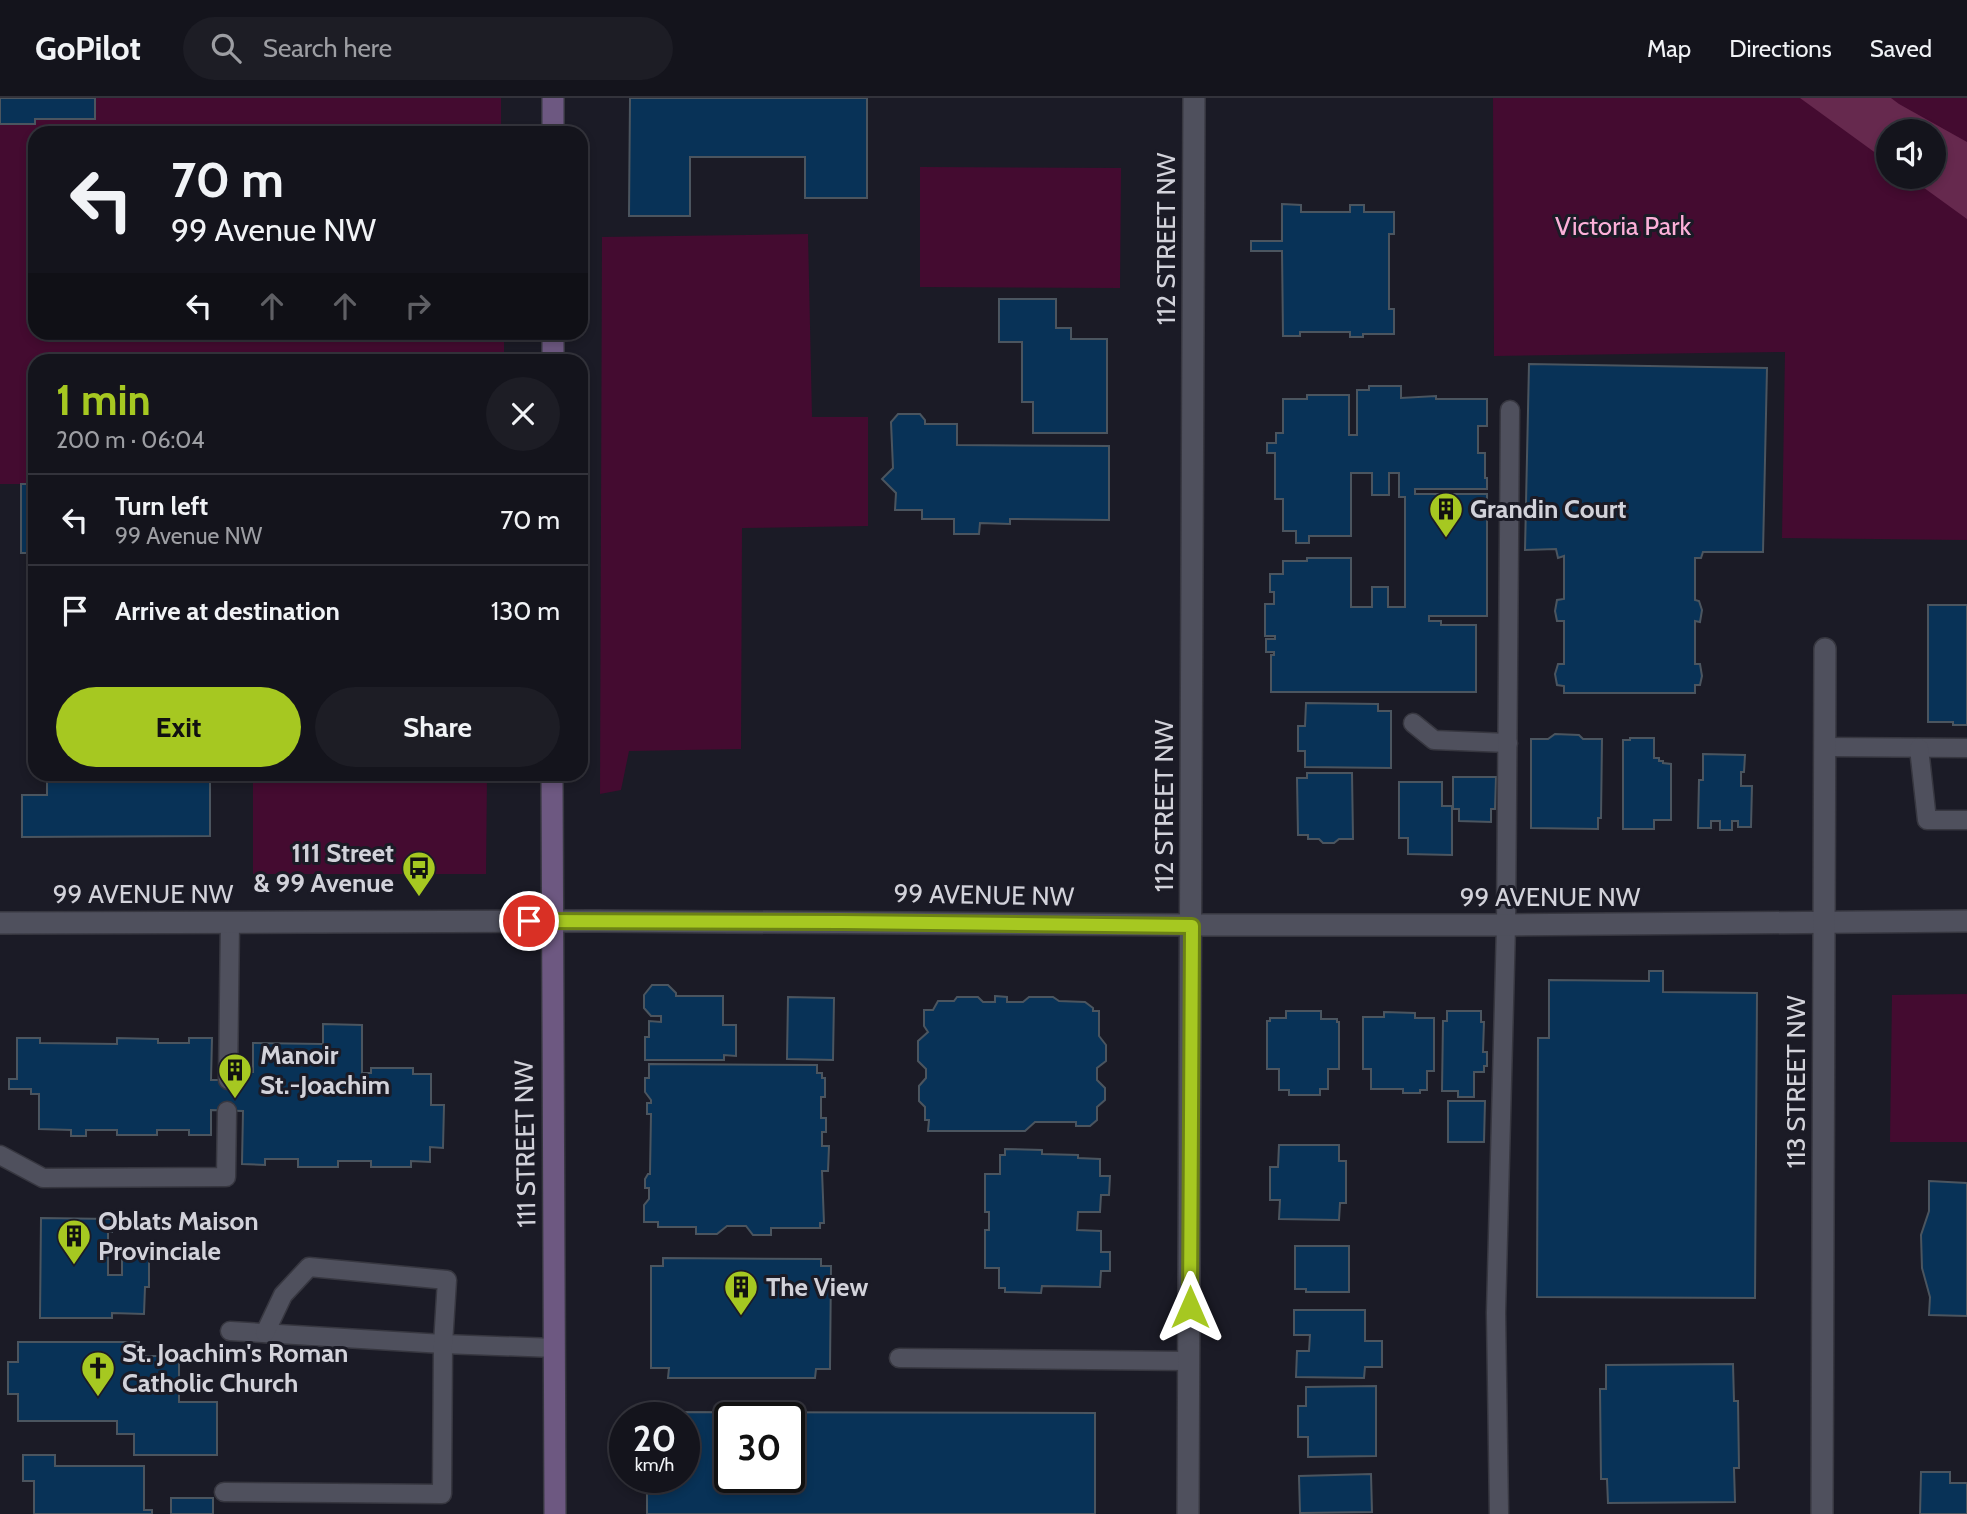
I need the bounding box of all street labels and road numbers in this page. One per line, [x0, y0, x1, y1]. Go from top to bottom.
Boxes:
street label: 112 STREET NW [1150, 152, 1182, 325]
street label: 112 STREET NW [1148, 719, 1180, 892]
street label: 99 AVENUE NW [893, 877, 1075, 913]
street label: 99 AVENUE NW [53, 878, 234, 910]
street label: 99 AVENUE NW [1460, 881, 1641, 913]
street label: 113 STREET NW [1780, 995, 1812, 1169]
street label: 111 STREET NW [508, 1060, 542, 1228]

